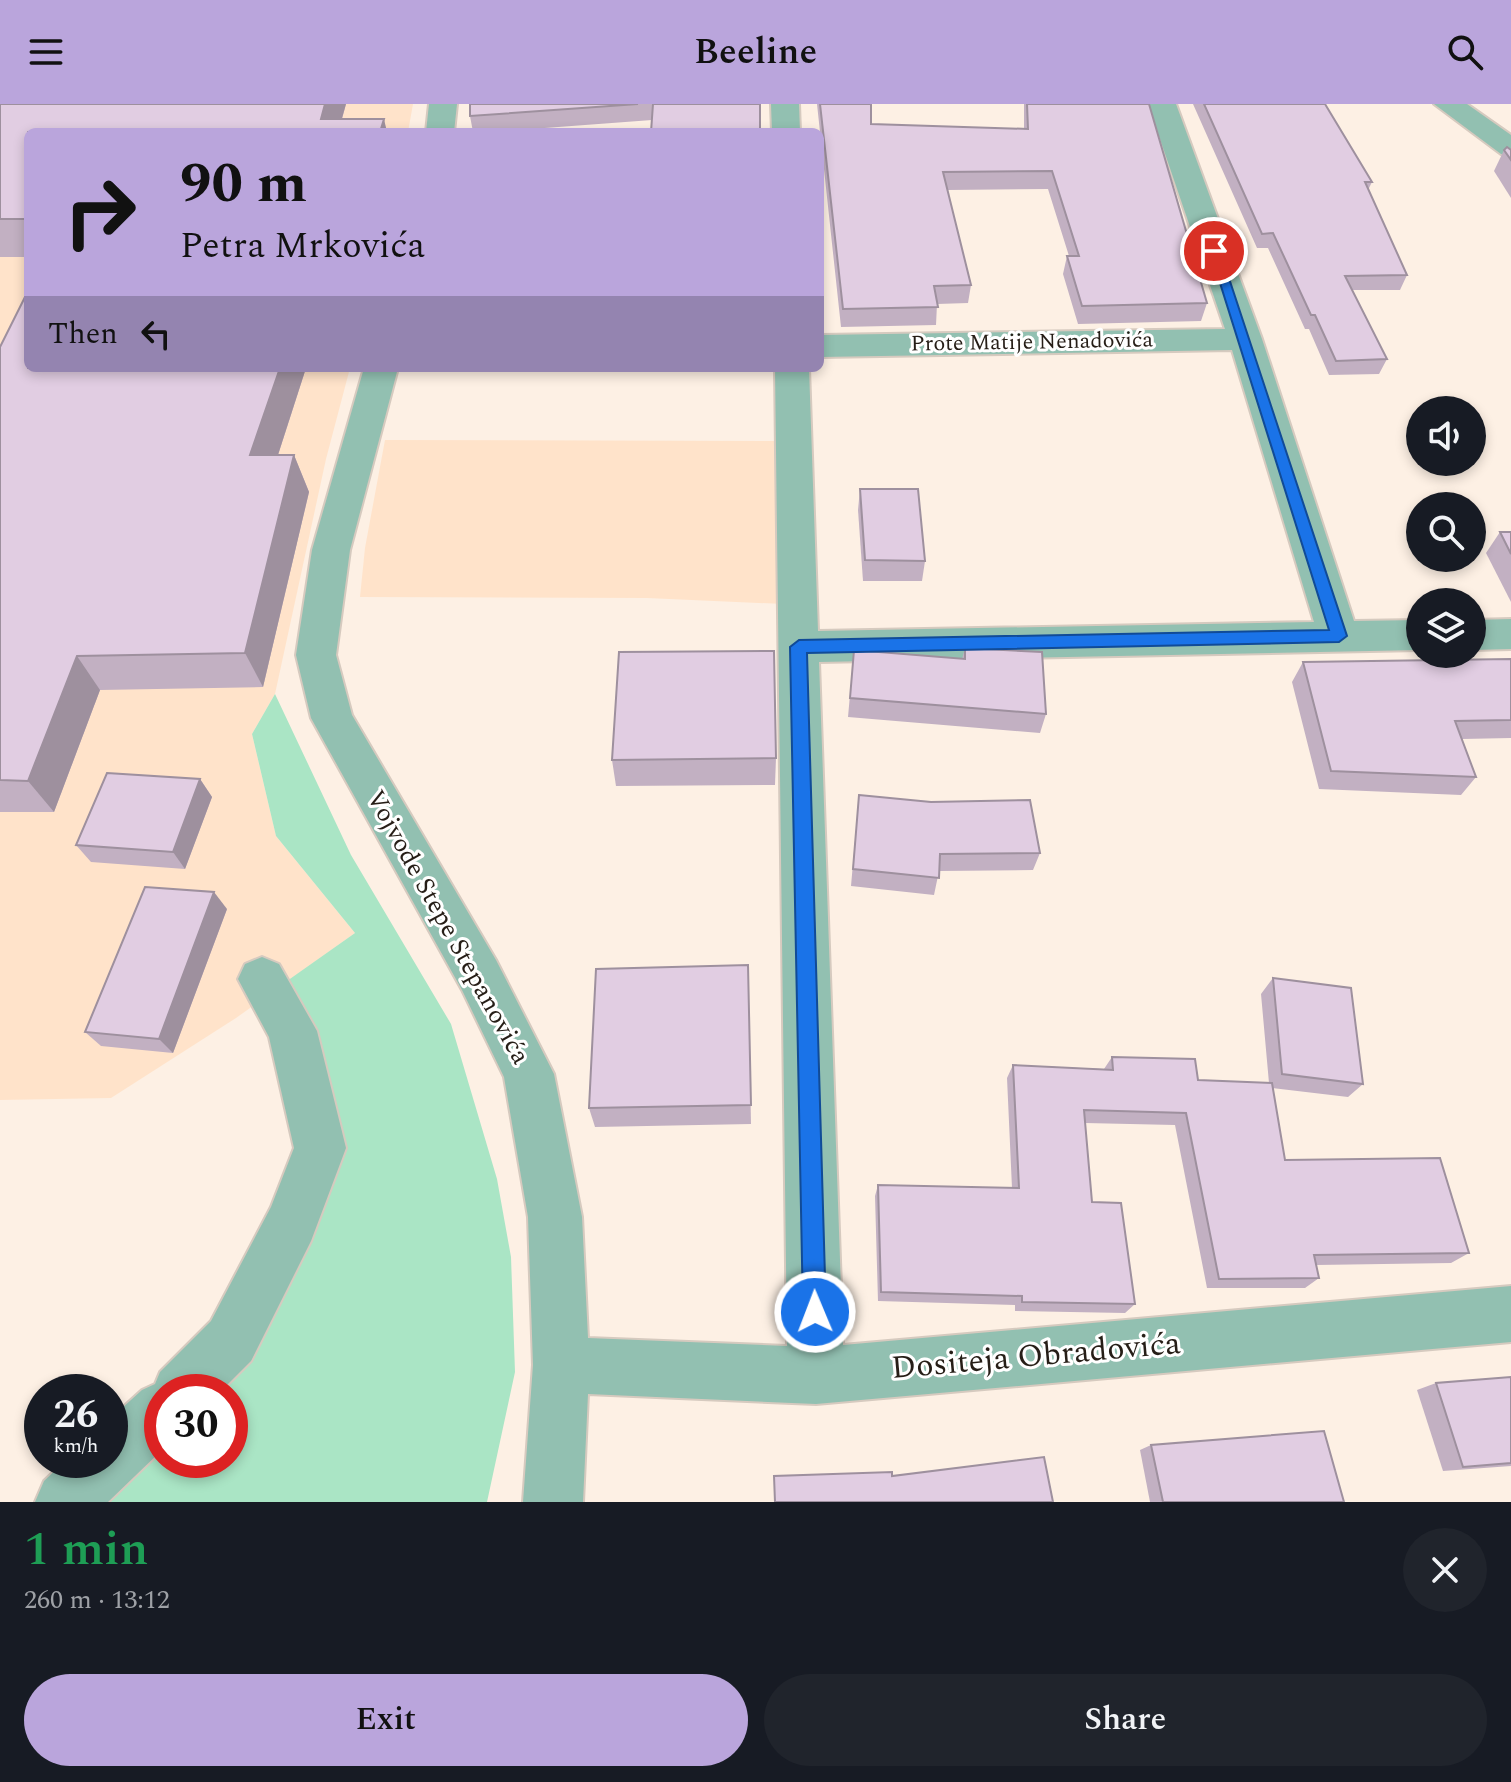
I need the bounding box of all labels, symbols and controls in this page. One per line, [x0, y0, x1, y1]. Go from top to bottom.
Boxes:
text: Beeline [694, 25, 817, 80]
icon: menu [24, 30, 68, 74]
icon: search [1443, 30, 1487, 74]
text: 90 m [180, 142, 307, 227]
icon: right [48, 160, 152, 264]
pin [1180, 217, 1248, 285]
text: Petra Mrkovića [180, 219, 425, 274]
icon: arrive [1192, 229, 1236, 273]
text: Then [48, 311, 118, 357]
icon: left [134, 312, 178, 356]
street label: Prote Matije Nenadovića [910, 323, 1154, 361]
map controls [1406, 396, 1486, 668]
button: sound [1406, 396, 1486, 476]
button: search [1406, 492, 1486, 572]
button: layers [1406, 588, 1486, 668]
street label: Vojvode Stepe Stepanovića [356, 782, 540, 1072]
position arrow [773, 1270, 857, 1354]
street label: Dositeja Obradovića [889, 1319, 1183, 1393]
speed limit sign: 30 [144, 1374, 248, 1478]
text: 26 [54, 1385, 98, 1446]
text: km/h [54, 1431, 99, 1461]
text: 1 min [24, 1513, 149, 1586]
button: close [1403, 1528, 1487, 1612]
text: 260 m · 13:12 [24, 1580, 170, 1620]
button: Exit [24, 1674, 748, 1766]
button: Share [764, 1674, 1487, 1766]

